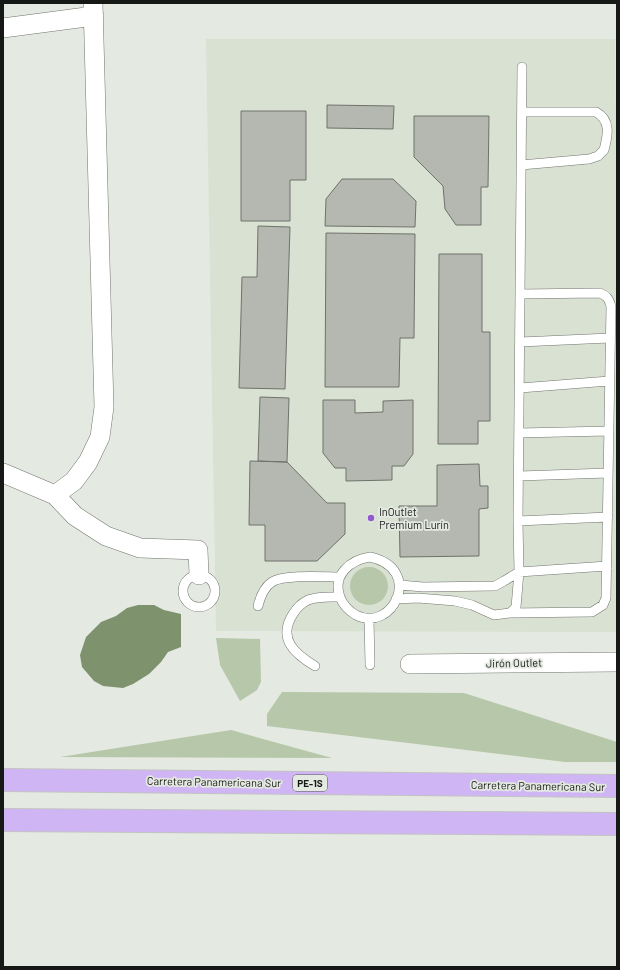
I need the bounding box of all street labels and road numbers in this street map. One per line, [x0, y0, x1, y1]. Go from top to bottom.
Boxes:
street label: Jirón Outlet [486, 656, 542, 669]
street label: Carretera Panamericana Sur [147, 774, 281, 789]
road number: PE-1S [293, 775, 327, 791]
street label: Carretera Panamericana Sur [471, 778, 605, 793]

